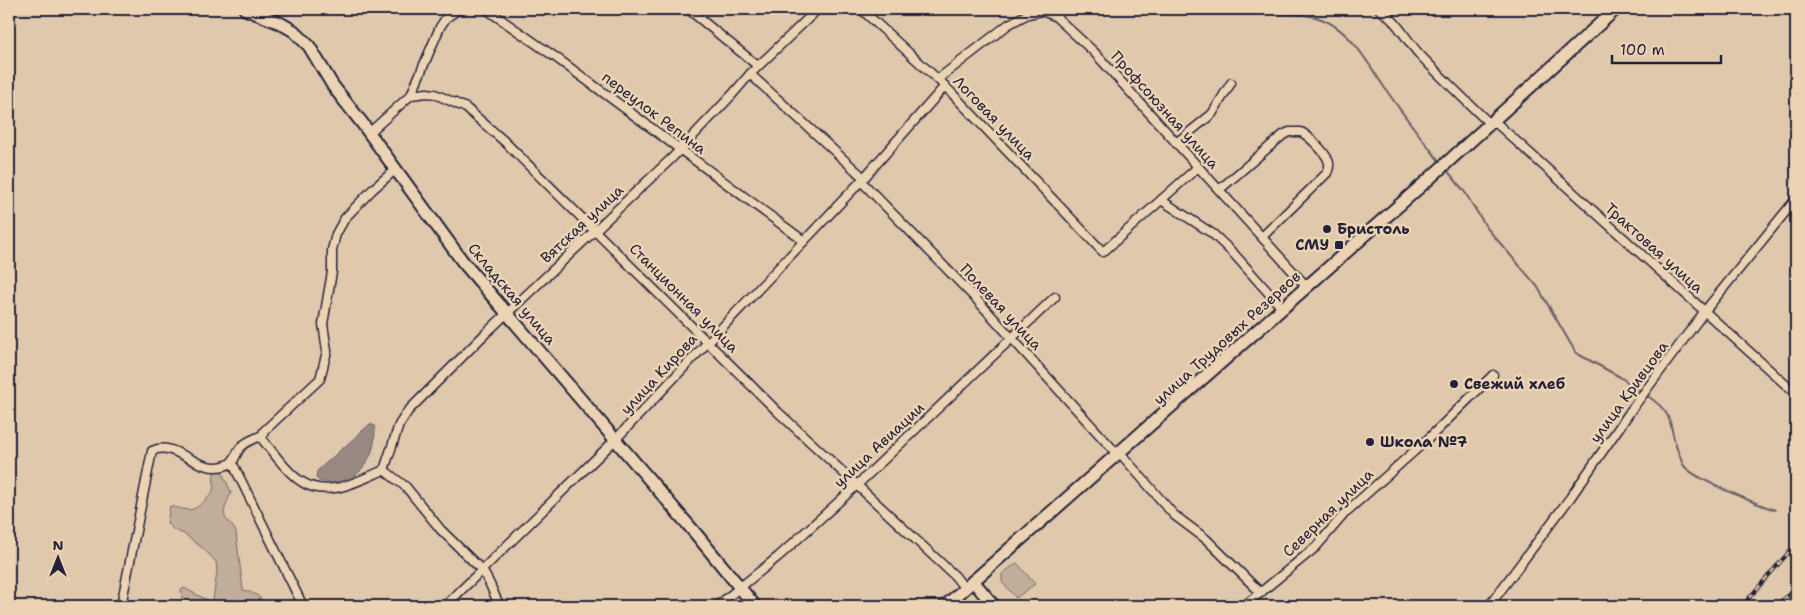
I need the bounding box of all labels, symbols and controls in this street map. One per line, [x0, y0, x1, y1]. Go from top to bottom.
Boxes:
scale bar [1612, 32, 1721, 64]
text: 100 m [1620, 40, 1665, 60]
street label: Профсоюзная улица [1107, 47, 1224, 174]
street label: переулок Репина [598, 67, 711, 159]
street label: Логовая улица [949, 72, 1040, 165]
street label: Вятская улица [536, 180, 628, 268]
street label: Трактовая улица [1601, 199, 1708, 298]
place label: Бристоль [1337, 219, 1410, 239]
marker: Бристоль [1321, 223, 1333, 235]
place label: СМУ [1295, 235, 1329, 255]
street label: Складская улица [463, 239, 561, 350]
street label: Станционная улица [625, 239, 744, 358]
marker: СМУ [1333, 239, 1345, 251]
street label: Полевая улица [956, 259, 1047, 355]
street label: улица Трудовых Резервов [1149, 266, 1305, 410]
street label: улица Кирова [616, 329, 702, 419]
street label: улица Кривцова [1585, 337, 1673, 447]
place label: Свежий хлеб [1464, 374, 1566, 394]
marker: Свежий хлеб [1448, 378, 1460, 390]
street label: улица Авиации [829, 398, 929, 492]
place label: Школа №7 [1380, 432, 1468, 452]
marker: Школа №7 [1364, 436, 1376, 448]
street label: Северная улица [1278, 464, 1378, 561]
north arrow [32, 532, 82, 582]
text: N [52, 536, 64, 554]

